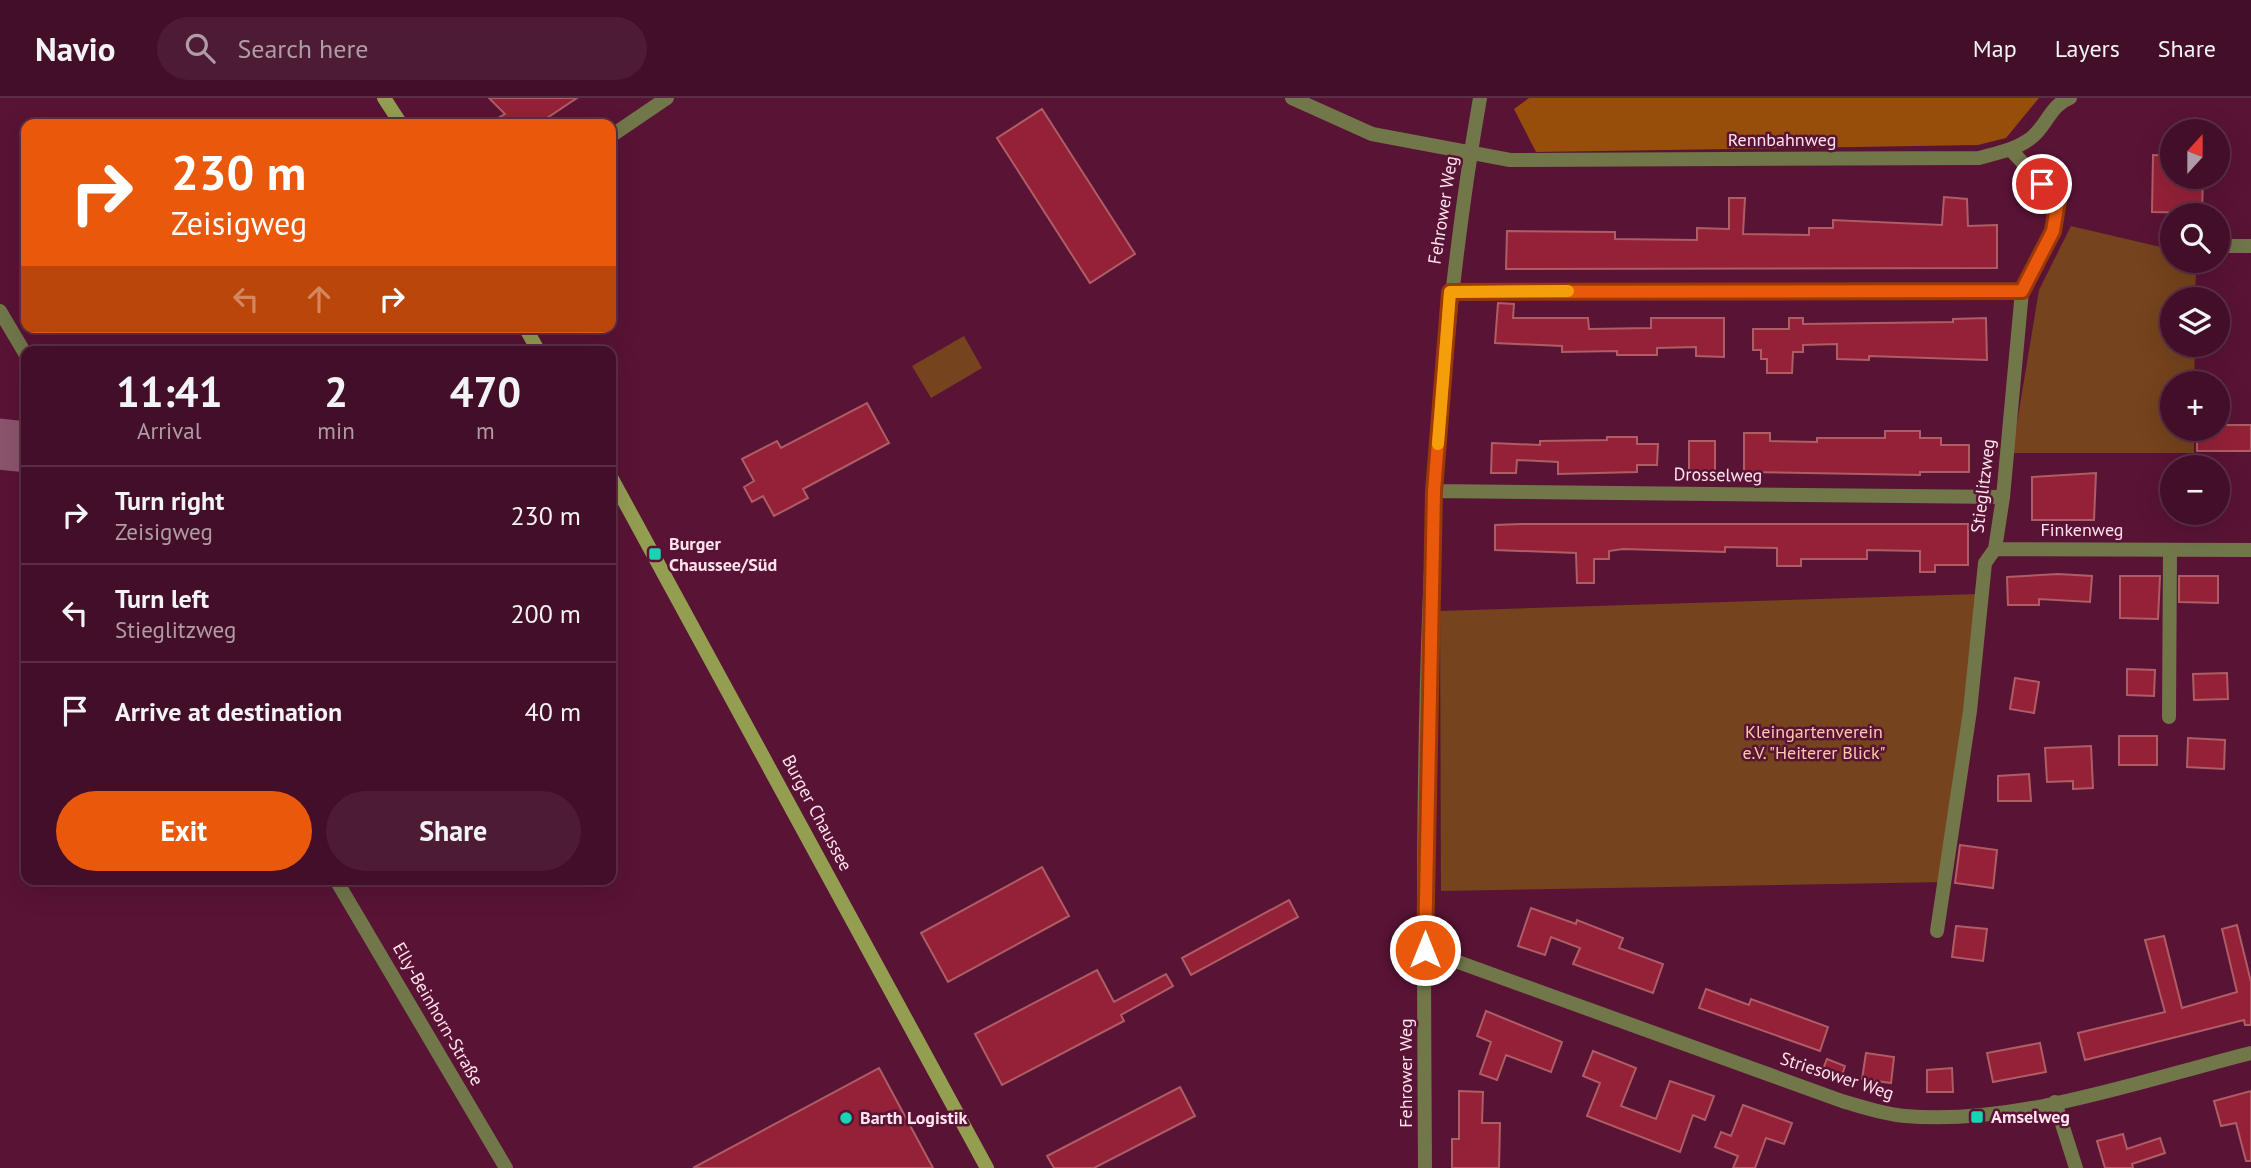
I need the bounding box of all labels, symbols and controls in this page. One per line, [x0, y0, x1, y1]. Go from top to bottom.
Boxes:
search box [157, 17, 647, 80]
text: Navio [35, 27, 115, 70]
icon: search [181, 29, 219, 67]
text: Search here [237, 32, 369, 65]
text: Map [1973, 33, 2017, 64]
text: Layers [2055, 33, 2120, 64]
text: Share [2158, 33, 2216, 64]
north arrow [2160, 119, 2230, 189]
map controls [2160, 119, 2230, 525]
street label: Rennbahnweg [1728, 128, 1836, 151]
text: 230 m [171, 140, 306, 204]
icon: right [56, 147, 147, 238]
street label: Fehrower Weg [1423, 154, 1462, 266]
pin [2012, 154, 2072, 214]
icon: arrive [2023, 165, 2061, 203]
text: Zeisigweg [171, 202, 307, 244]
button: search [2160, 203, 2230, 273]
icon: left [227, 280, 265, 318]
icon: ahead [300, 280, 338, 318]
icon: right [373, 280, 411, 318]
button: layers [2160, 287, 2230, 357]
text: 11:41 [116, 364, 222, 419]
text: 2 [324, 364, 348, 419]
text: 470 [450, 364, 521, 419]
button: + [2160, 371, 2230, 441]
text: Arrival [137, 416, 201, 445]
text: min [317, 416, 355, 445]
text: m [476, 416, 495, 445]
street label: Stieglitzweg [1965, 437, 2000, 534]
button: − [2160, 455, 2230, 525]
street label: Drosselweg [1673, 462, 1763, 487]
text: Turn right [115, 484, 224, 517]
icon: right [56, 496, 94, 534]
text: 230 m [510, 499, 581, 532]
text: Zeisigweg [115, 517, 213, 546]
street label: Finkenweg [2040, 518, 2124, 541]
place label: Burger Chaussee/Süd [669, 532, 777, 576]
marker: Burger Chaussee/Süd [647, 546, 663, 562]
text: Turn left [115, 582, 209, 615]
icon: left [56, 594, 94, 632]
text: 200 m [510, 597, 581, 630]
text: Stieglitzweg [115, 615, 236, 644]
icon: arrive [56, 692, 94, 730]
text: Arrive at destination [115, 695, 342, 728]
text: 40 m [525, 695, 581, 728]
park label: Kleingartenverein e.V. "Heiterer Blick" [1742, 720, 1886, 764]
street label: Burger Chaussee [777, 751, 858, 875]
button: Exit [56, 791, 312, 871]
button: Share [326, 791, 581, 871]
position arrow [1388, 913, 1462, 987]
street label: Elly-Beinhorn-Straße [388, 938, 489, 1090]
street label: Fehrower Weg [1394, 1018, 1417, 1128]
street label: Striesower Weg [1777, 1046, 1897, 1105]
place label: Amselweg [1991, 1105, 2070, 1128]
place label: Barth Logistik [860, 1106, 968, 1129]
marker: Amselweg [1969, 1109, 1985, 1125]
marker: Barth Logistik [838, 1110, 854, 1126]

